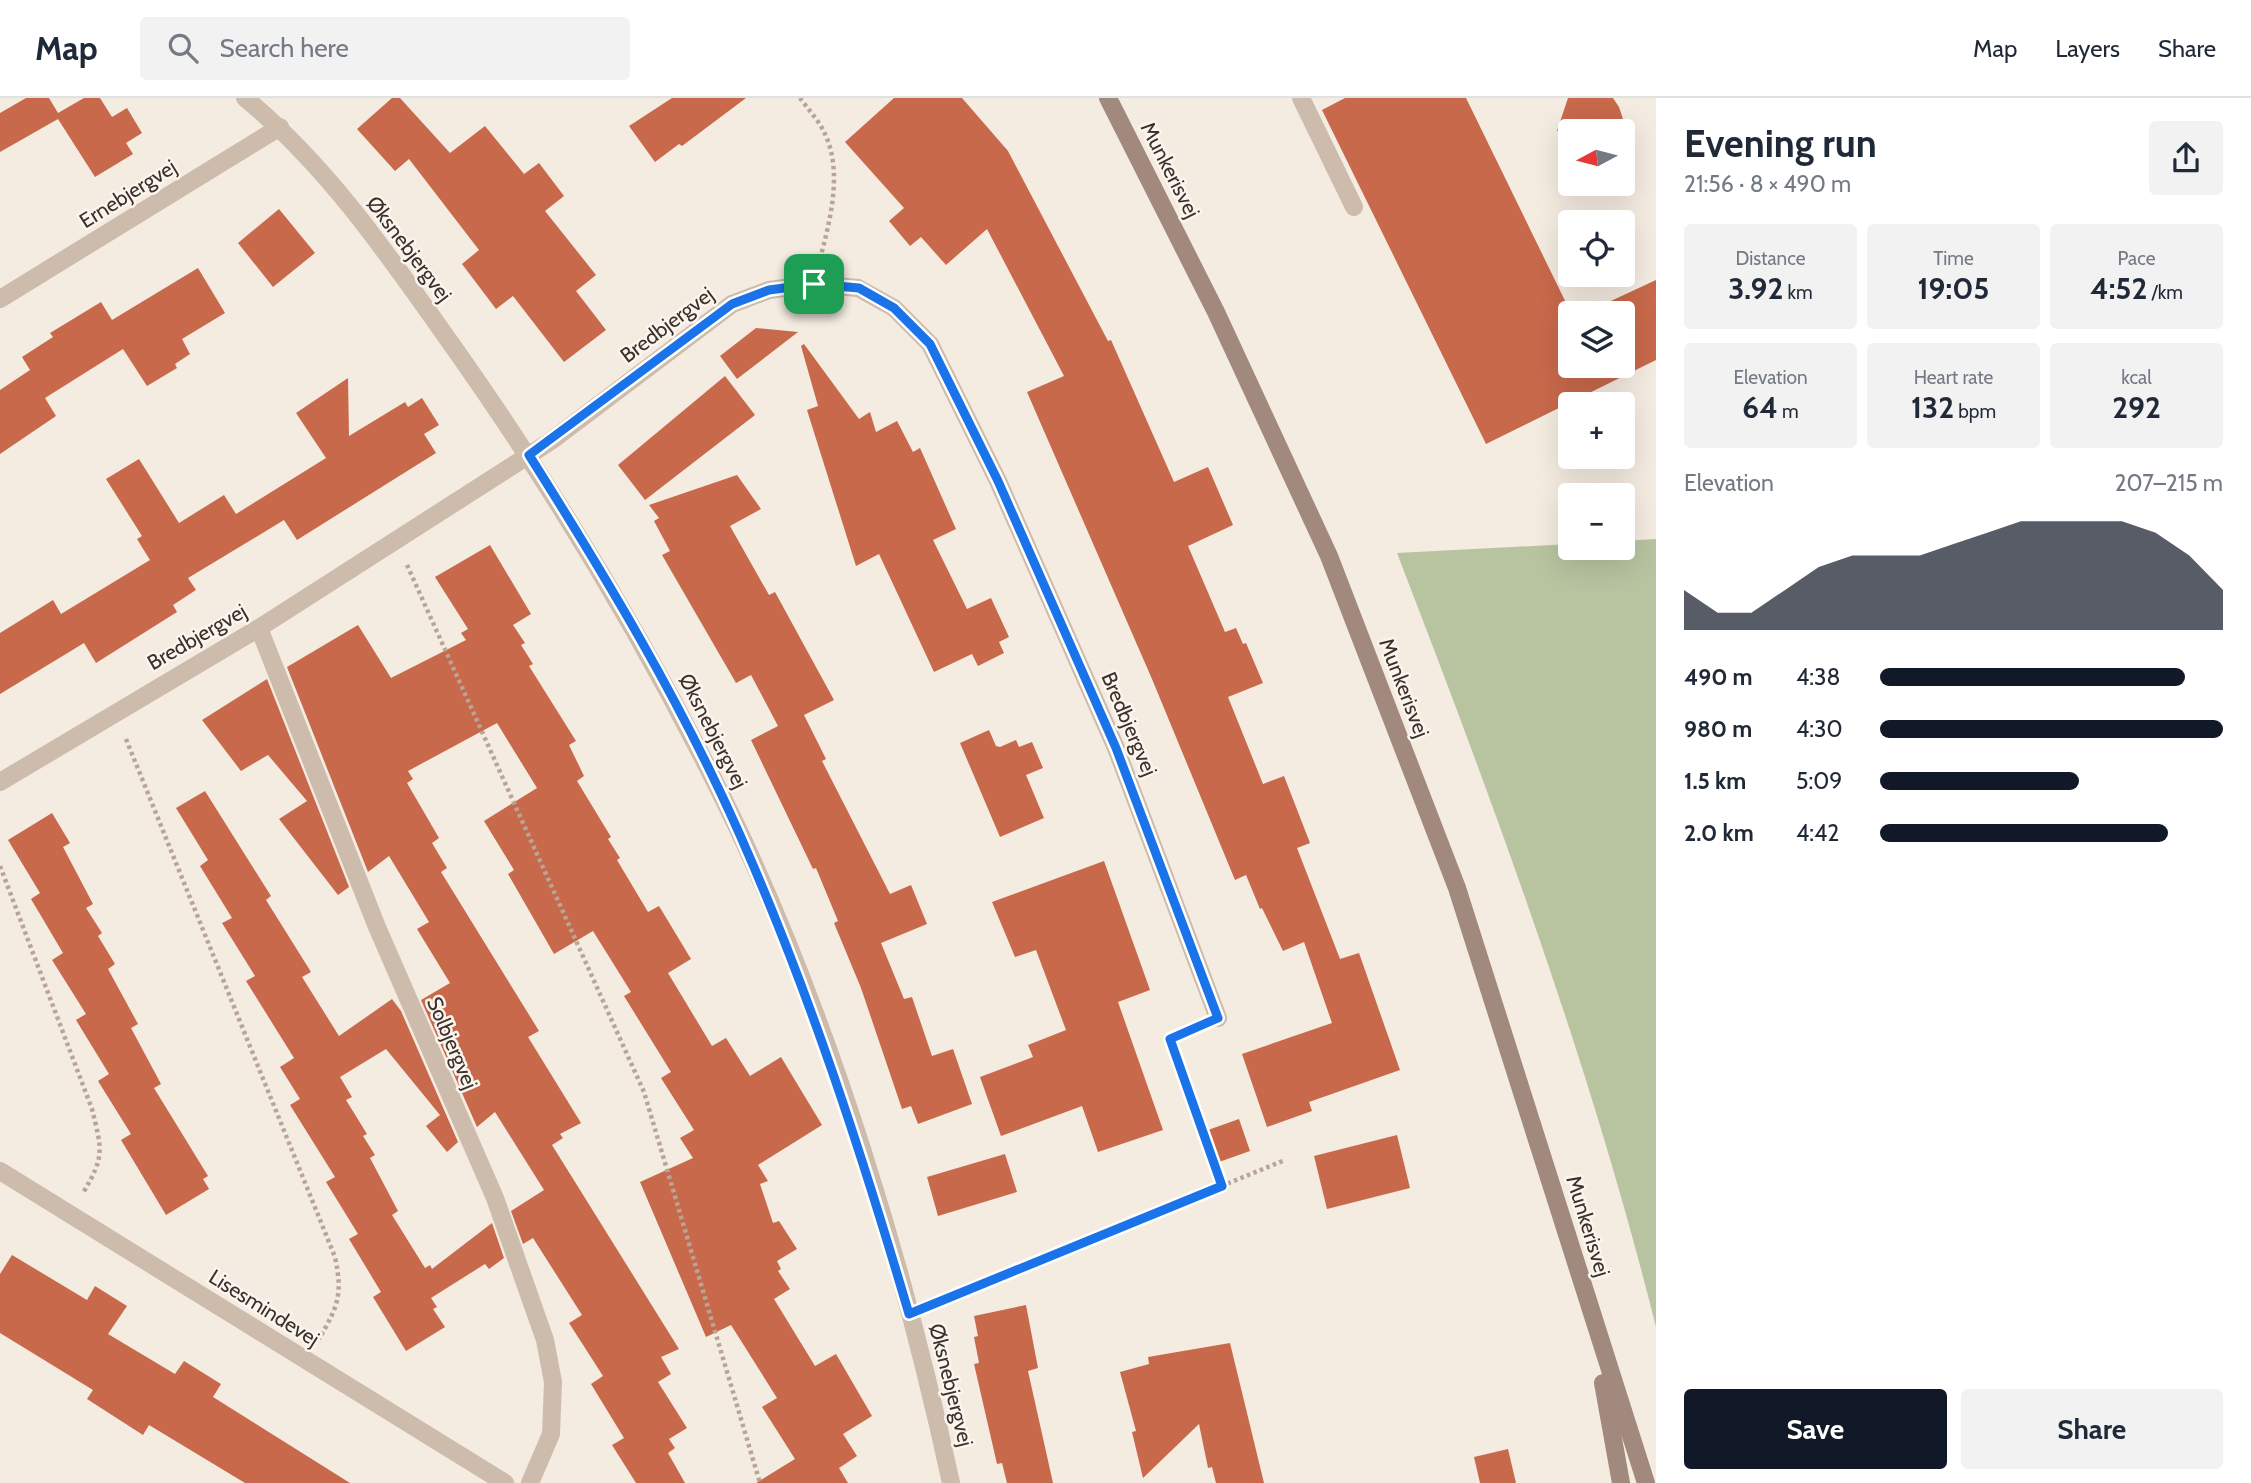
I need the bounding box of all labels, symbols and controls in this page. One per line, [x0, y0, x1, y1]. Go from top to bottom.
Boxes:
search box [140, 17, 630, 80]
text: Map [35, 28, 98, 68]
icon: search [164, 29, 202, 67]
text: Search here [220, 32, 349, 64]
text: Map [1973, 34, 2017, 63]
text: Layers [2055, 34, 2120, 63]
text: Share [2158, 34, 2216, 63]
street label: Munkerisvej [1135, 118, 1205, 222]
north arrow [1558, 119, 1634, 196]
map controls [1558, 119, 1635, 560]
text: Evening run [1684, 120, 1877, 167]
button: share [2149, 121, 2223, 195]
street label: Ernebjergvej [75, 154, 181, 234]
text: 21:56 · 8 × 490 m [1684, 170, 1851, 198]
street label: Øksnebjergvej [361, 191, 457, 307]
button: locate [1558, 210, 1635, 287]
text: Distance [1736, 247, 1805, 270]
text: Time [1933, 247, 1974, 270]
text: Pace [2118, 247, 2155, 270]
pin [784, 254, 844, 314]
icon: arrive [795, 265, 833, 303]
text: 3.92 [1728, 270, 1783, 307]
text: 19:05 [1918, 270, 1989, 307]
text: 4:52 [2090, 270, 2147, 307]
street label: Bredbjergvej [615, 281, 719, 369]
text: km [1783, 281, 1813, 304]
text: /km [2147, 281, 2183, 304]
button: layers [1558, 301, 1635, 378]
text: Elevation [1733, 366, 1808, 389]
text: Heart rate [1914, 366, 1993, 389]
text: kcal [2121, 366, 2152, 389]
text: 64 [1742, 389, 1778, 426]
text: 132 [1911, 389, 1954, 426]
text: 292 [2112, 389, 2161, 426]
button: + [1558, 392, 1635, 469]
text: m [1778, 400, 1799, 423]
text: bpm [1954, 400, 1996, 423]
text: Elevation [1684, 469, 1774, 497]
text: 207–215 m [2115, 469, 2223, 497]
button: − [1558, 483, 1635, 560]
street label: Bredbjergvej [143, 598, 251, 676]
street label: Munkerisvej [1373, 635, 1435, 741]
text: 490 m [1684, 663, 1753, 691]
text: 4:38 [1796, 663, 1840, 691]
street label: Bredbjergvej [1095, 668, 1163, 780]
street label: Øksnebjergvej [673, 669, 753, 793]
text: 980 m [1684, 715, 1752, 743]
text: 4:30 [1796, 715, 1843, 743]
text: 1.5 km [1684, 767, 1746, 795]
text: 5:09 [1796, 767, 1842, 795]
text: 2.0 km [1684, 819, 1754, 847]
text: 4:42 [1796, 819, 1839, 847]
street label: Solbjergvej [421, 993, 483, 1093]
street label: Munkerisvej [1560, 1172, 1616, 1280]
street label: Lisesmindevej [204, 1264, 324, 1352]
street label: Øksnebjergvej [923, 1321, 979, 1449]
button: Save [1684, 1389, 1947, 1469]
button: Share [1961, 1389, 2223, 1469]

